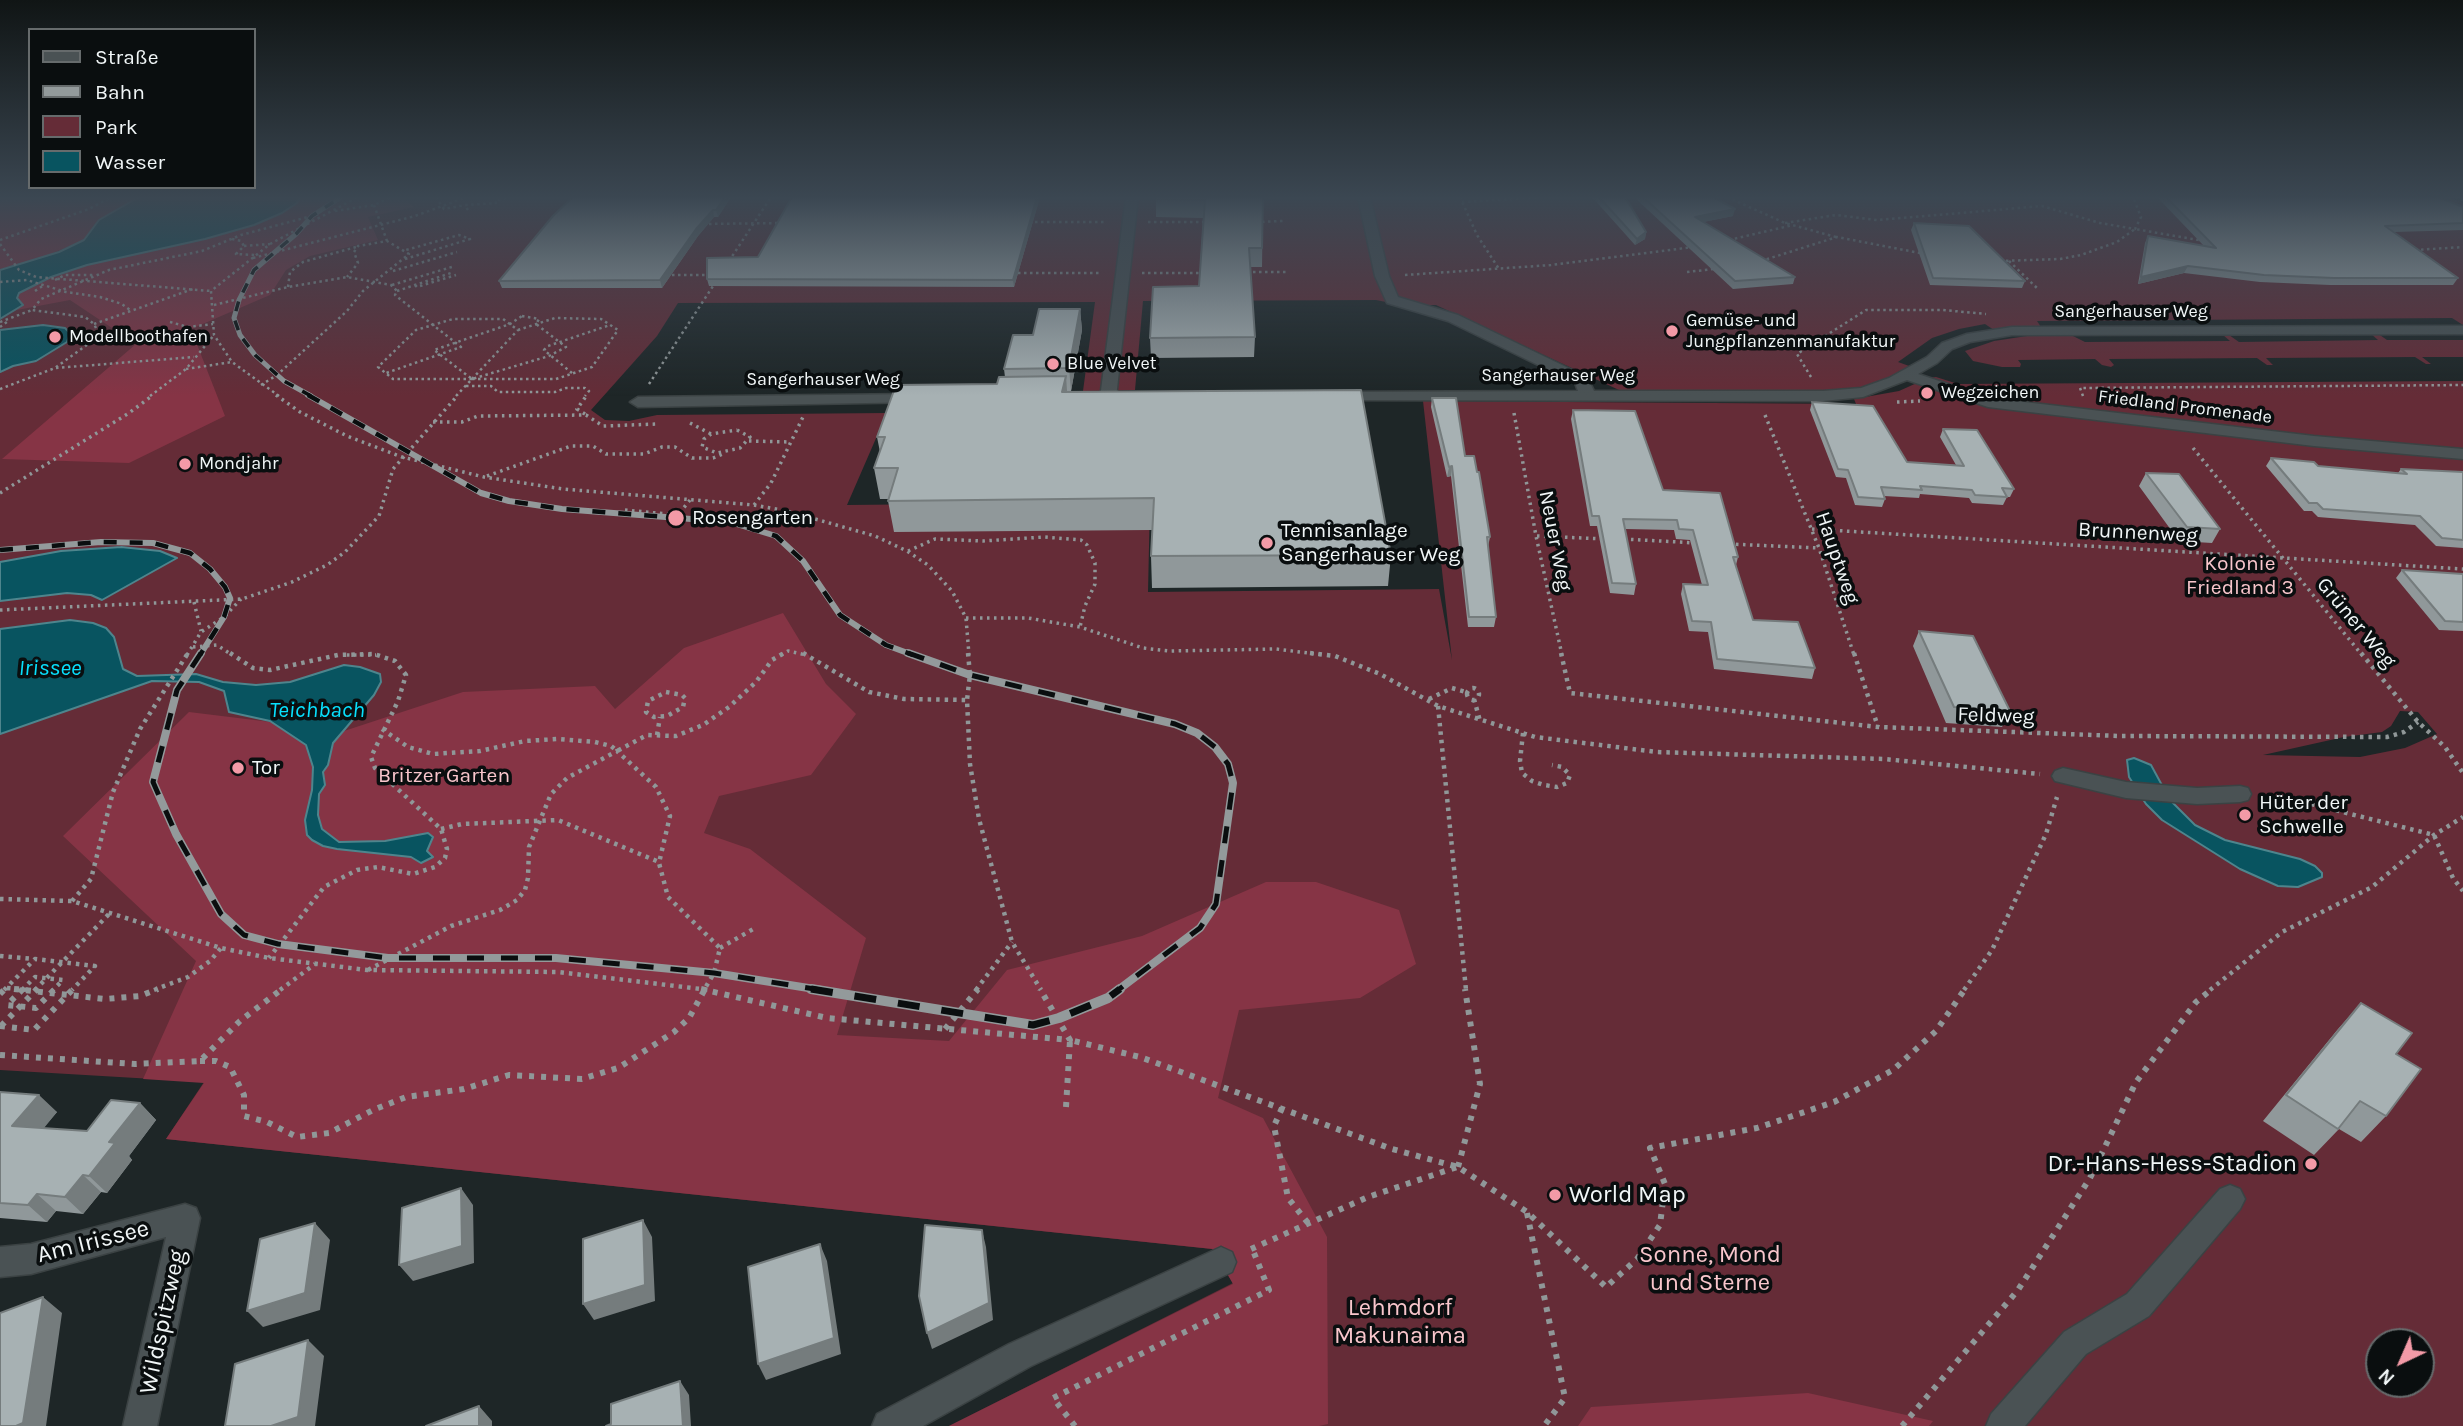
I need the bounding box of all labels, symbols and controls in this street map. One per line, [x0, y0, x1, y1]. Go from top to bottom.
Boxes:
legend [28, 28, 256, 189]
text: Straße [95, 45, 158, 69]
text: Bahn [95, 80, 145, 104]
text: Park [95, 115, 138, 139]
text: Wasser [95, 150, 165, 174]
street label: Sangerhauser Weg [2054, 301, 2208, 323]
place label: Gemüse- und Jungpflanzenmanufaktur [1686, 310, 1895, 352]
marker: Gemüse- und Jungpflanzenmanufaktur [1664, 323, 1680, 339]
place label: Modellboothafen [69, 326, 208, 348]
marker: Modellboothafen [47, 329, 63, 345]
place label: Blue Velvet [1067, 353, 1157, 375]
marker: Blue Velvet [1045, 356, 1061, 372]
street label: Sangerhauser Weg [1481, 365, 1635, 387]
street label: Sangerhauser Weg [746, 369, 900, 391]
place label: Wegzeichen [1941, 382, 2039, 404]
marker: Wegzeichen [1919, 385, 1935, 401]
street label: Friedland Promenade [2097, 386, 2273, 428]
place label: Mondjahr [199, 453, 279, 475]
marker: Mondjahr [177, 456, 193, 472]
street label: Neuer Weg [1533, 489, 1577, 593]
place label: Rosengarten [692, 505, 813, 531]
marker: Rosengarten [666, 508, 686, 528]
street label: Hauptweg [1809, 508, 1865, 608]
street label: Brunnenweg [2077, 517, 2199, 549]
place label: Tennisanlage Sangerhauser Weg [1281, 518, 1460, 568]
marker: Tennisanlage Sangerhauser Weg [1259, 535, 1275, 551]
park label: Kolonie Friedland 3 [2186, 551, 2294, 601]
street label: Grüner Weg [2311, 573, 2401, 673]
water label: Irissee [19, 654, 81, 682]
water label: Teichbach [269, 696, 365, 724]
street label: Feldweg [1957, 702, 2035, 730]
place label: Tor [252, 755, 280, 781]
marker: Tor [230, 760, 246, 776]
park label: Britzer Garten [378, 763, 510, 789]
place label: Hüter der Schwelle [2259, 790, 2348, 840]
marker: Hüter der Schwelle [2237, 807, 2253, 823]
place label: Dr.-Hans-Hess-Stadion [2047, 1150, 2297, 1178]
marker: Dr.-Hans-Hess-Stadion [2303, 1156, 2319, 1172]
place label: World Map [1569, 1181, 1686, 1209]
marker: World Map [1547, 1187, 1563, 1203]
street label: Am Irissee [34, 1214, 152, 1270]
park label: Sonne, Mond und Sterne [1639, 1241, 1781, 1297]
street label: Wildspitzweg [134, 1247, 192, 1397]
park label: Lehmdorf Makunaima [1334, 1294, 1466, 1350]
north arrow [2365, 1328, 2435, 1398]
text: N [2374, 1364, 2399, 1389]

